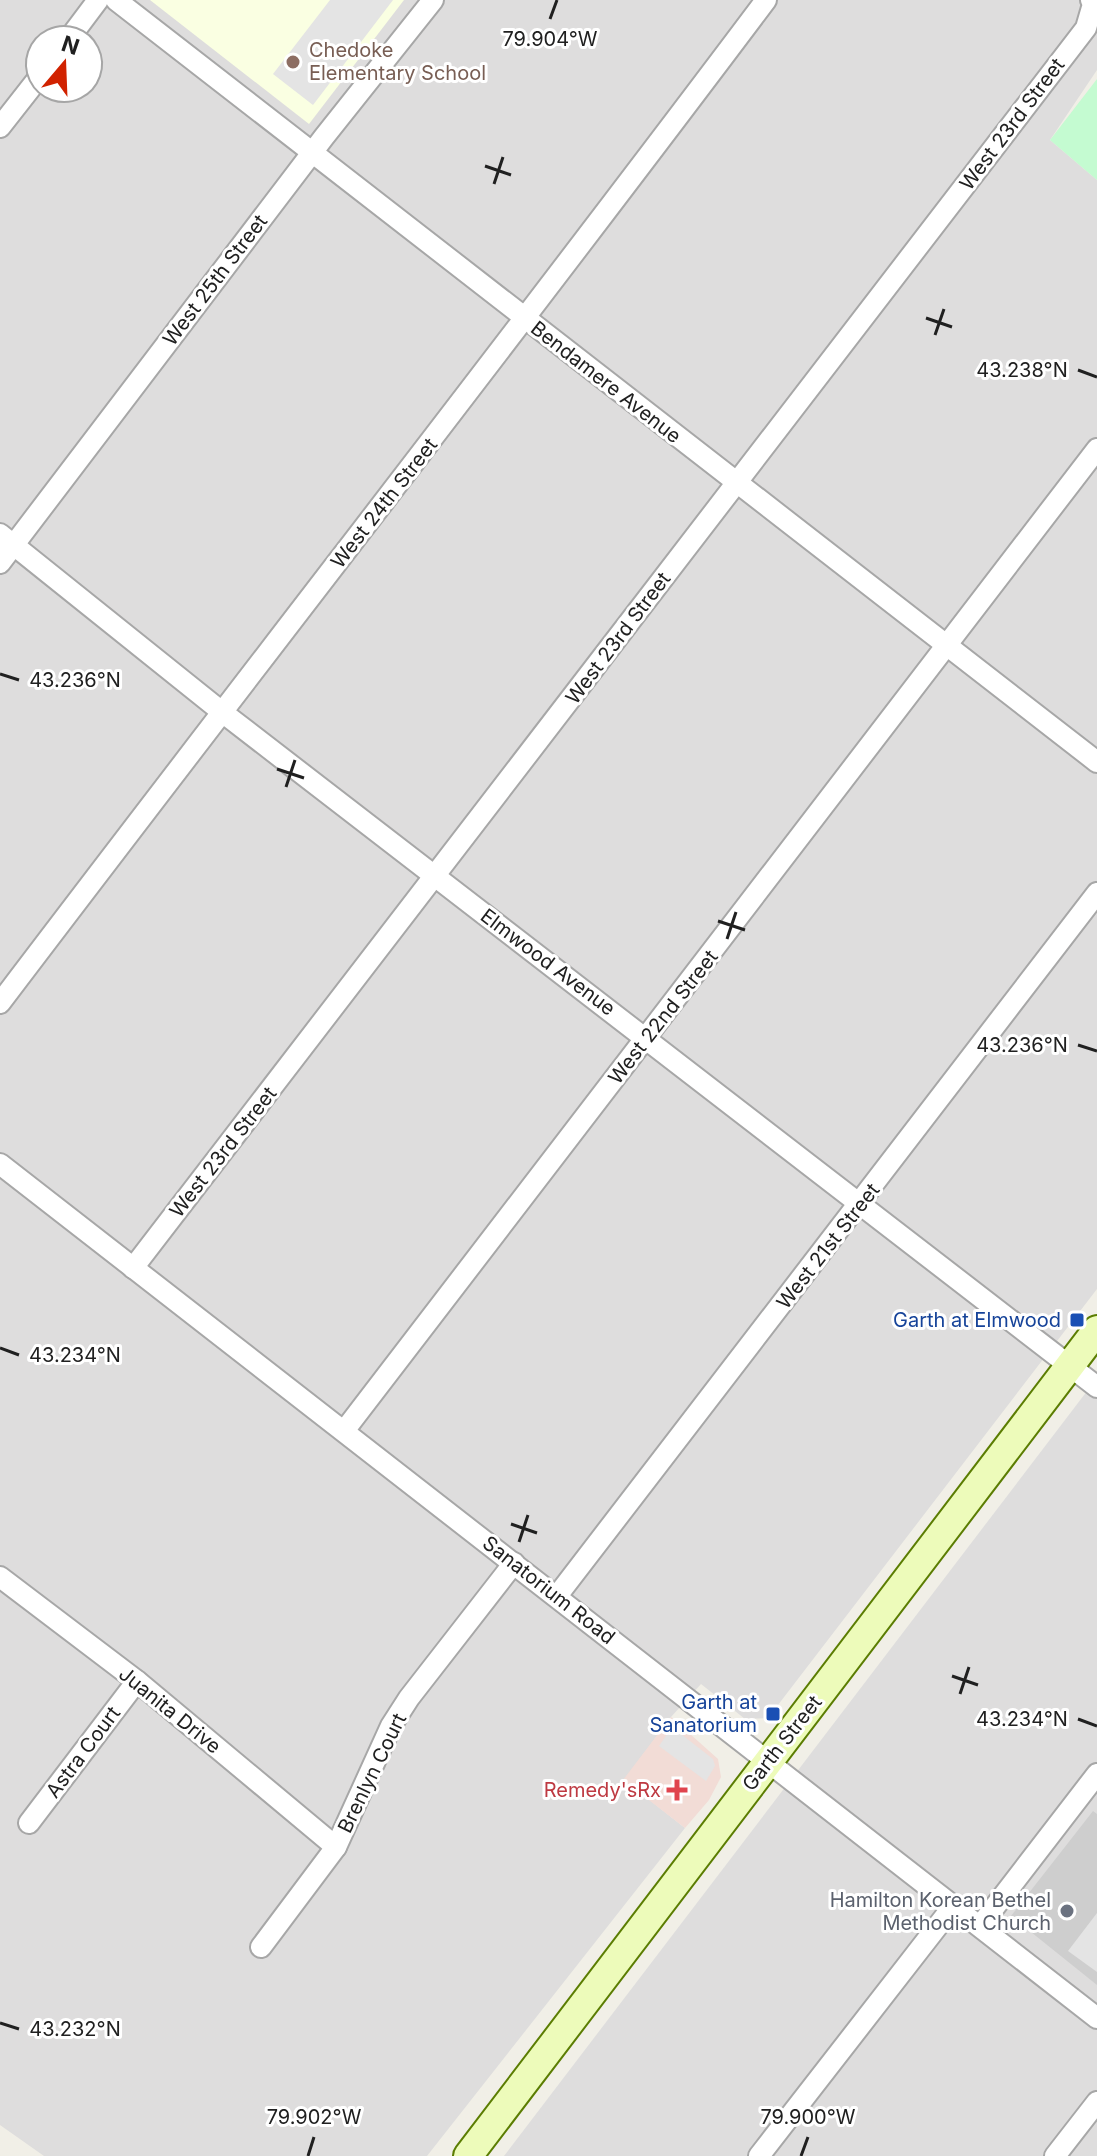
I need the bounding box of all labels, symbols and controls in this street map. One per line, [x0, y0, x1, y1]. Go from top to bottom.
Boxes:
north arrow [24, 24, 104, 104]
text: 79.904°W [502, 27, 598, 51]
text: N [58, 30, 83, 60]
place label: Chedoke Elementary School [309, 38, 486, 85]
marker: Chedoke Elementary School [284, 53, 302, 71]
street label: West 23rd Street [955, 53, 1070, 195]
street label: West 25th Street [158, 209, 272, 350]
street label: Bendamere Avenue [526, 316, 686, 448]
text: 43.238°N [976, 358, 1068, 382]
street label: West 24th Street [326, 433, 442, 573]
street label: West 23rd Street [561, 567, 676, 709]
text: 43.236°N [29, 668, 121, 692]
street label: Elmwood Avenue [476, 904, 620, 1020]
street label: West 22nd Street [603, 945, 723, 1089]
text: 43.236°N [976, 1033, 1068, 1057]
street label: West 23rd Street [165, 1082, 282, 1222]
street label: West 21st Street [772, 1178, 885, 1314]
place label: Garth at Elmwood [893, 1308, 1061, 1332]
marker: Garth at Elmwood [1068, 1311, 1086, 1329]
text: 43.234°N [29, 1343, 121, 1367]
street label: Sanatorium Road [478, 1531, 620, 1649]
street label: Juanita Drive [114, 1662, 226, 1758]
place label: Garth at Sanatorium [650, 1690, 757, 1737]
street label: Garth Street [737, 1690, 827, 1795]
street label: Astra Court [41, 1701, 125, 1802]
marker: Garth at Sanatorium [764, 1705, 782, 1723]
text: 43.234°N [976, 1707, 1068, 1731]
street label: Brenlyn Court [333, 1709, 412, 1837]
place label: Remedy'sRx [544, 1778, 661, 1802]
marker: Remedy'sRx [668, 1781, 686, 1799]
place label: Hamilton Korean Bethel Methodist Church [830, 1888, 1051, 1935]
marker: Hamilton Korean Bethel Methodist Church [1058, 1902, 1076, 1920]
text: 43.232°N [29, 2017, 121, 2041]
text: 79.902°W [267, 2105, 362, 2129]
text: 79.900°W [760, 2105, 856, 2129]

